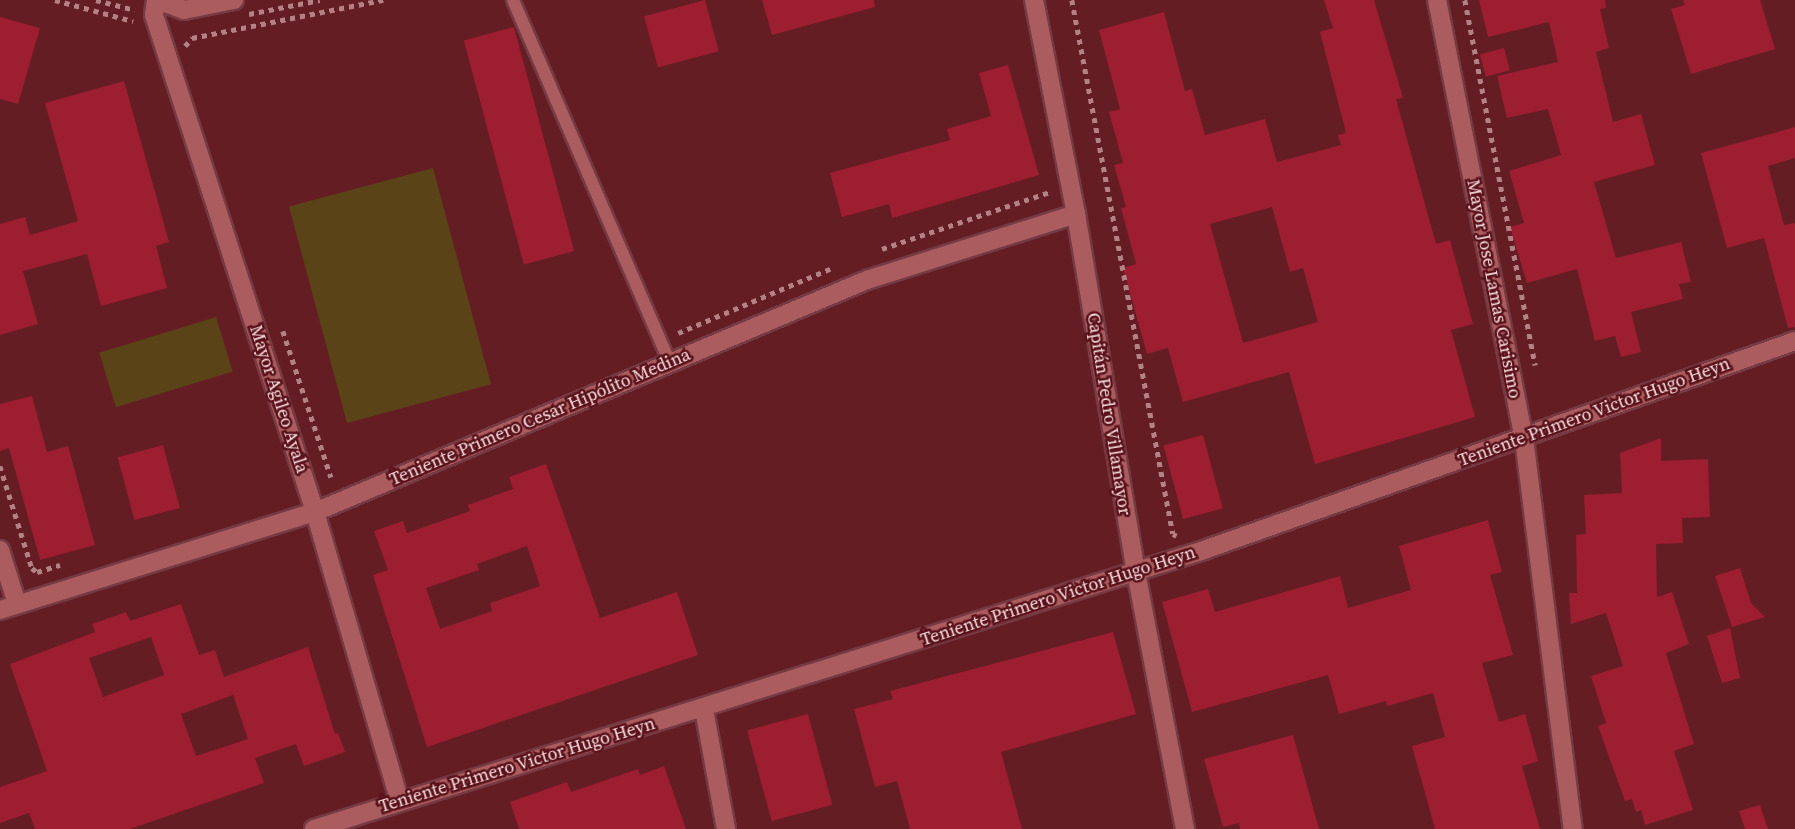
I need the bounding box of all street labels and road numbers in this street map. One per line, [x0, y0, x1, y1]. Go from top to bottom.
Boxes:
street label: Mayor Jose Lamas Carisimo [1462, 178, 1526, 400]
street label: Capitán Pedro Villamayor [1082, 311, 1136, 517]
street label: Mayor Agileo Ayala [245, 322, 313, 476]
street label: Teniente Primero Cesar Hipólito Medina [386, 344, 694, 490]
street label: Teniente Primero Victor Hugo Heyn [1455, 353, 1733, 471]
street label: Teniente Primero Victor Hugo Heyn [918, 541, 1198, 651]
street label: Teniente Primero Victor Hugo Heyn [376, 713, 658, 817]

